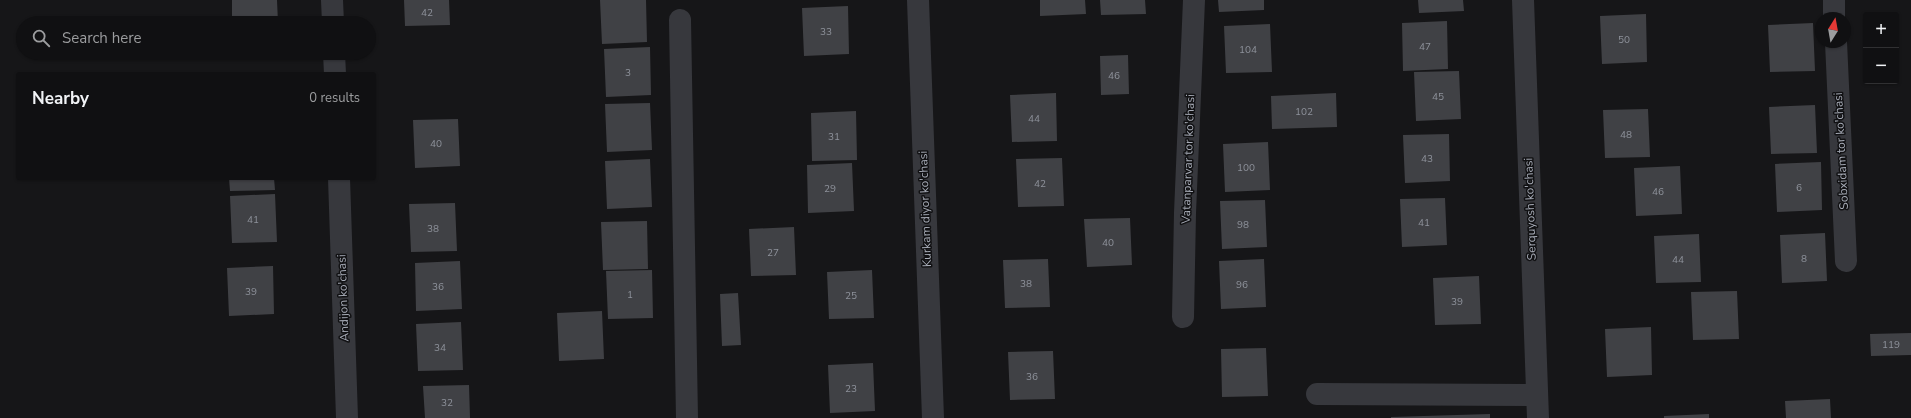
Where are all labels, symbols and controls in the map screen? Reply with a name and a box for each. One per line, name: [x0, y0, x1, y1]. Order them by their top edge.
house number: 42: [421, 6, 433, 20]
north arrow: [1815, 12, 1851, 48]
map controls: [1863, 12, 1899, 84]
button: +: [1863, 12, 1899, 48]
search box: [16, 16, 376, 60]
house number: 33: [820, 25, 832, 39]
icon: search: [30, 27, 52, 49]
text: Search here: [62, 28, 142, 48]
house number: 50: [1618, 33, 1630, 47]
house number: 47: [1419, 40, 1431, 54]
house number: 104: [1239, 43, 1257, 57]
button: −: [1863, 48, 1899, 84]
house number: 3: [625, 66, 631, 80]
house number: 46: [1108, 69, 1120, 83]
text: Nearby: [32, 87, 89, 110]
text: 0 results: [309, 89, 360, 107]
house number: 45: [1432, 90, 1444, 104]
street label: Sobxidam tor ko'chasi: [1830, 92, 1852, 210]
street label: Vatanparvar tor ko'chasi: [1178, 94, 1198, 225]
house number: 102: [1295, 105, 1313, 119]
house number: 44: [1028, 112, 1040, 126]
house number: 48: [1620, 128, 1632, 142]
house number: 31: [828, 130, 840, 144]
house number: 40: [430, 137, 442, 151]
street label: Kurkam diyor ko'chasi: [915, 151, 935, 267]
house number: 43: [1421, 152, 1433, 166]
street label: Serquyosh ko'chasi: [1520, 157, 1540, 261]
house number: 100: [1237, 161, 1255, 175]
house number: 42: [1034, 177, 1046, 191]
house number: 6: [1796, 181, 1802, 195]
house number: 29: [824, 182, 836, 196]
house number: 46: [1652, 185, 1664, 199]
house number: 41: [247, 213, 259, 227]
house number: 41: [1418, 216, 1430, 230]
house number: 98: [1237, 218, 1249, 232]
house number: 38: [427, 222, 439, 236]
house number: 40: [1102, 236, 1114, 250]
house number: 27: [767, 246, 779, 260]
house number: 8: [1801, 252, 1807, 266]
house number: 44: [1672, 253, 1684, 267]
street label: Andijon ko'chasi: [333, 254, 353, 342]
house number: 38: [1020, 277, 1032, 291]
house number: 96: [1236, 278, 1248, 292]
house number: 36: [432, 280, 444, 294]
house number: 39: [245, 285, 257, 299]
house number: 1: [627, 288, 633, 302]
house number: 25: [845, 289, 857, 303]
house number: 39: [1451, 295, 1463, 309]
house number: 119: [1882, 338, 1900, 352]
house number: 34: [434, 341, 446, 355]
house number: 36: [1026, 370, 1038, 384]
house number: 23: [845, 382, 857, 396]
house number: 32: [441, 396, 453, 410]

